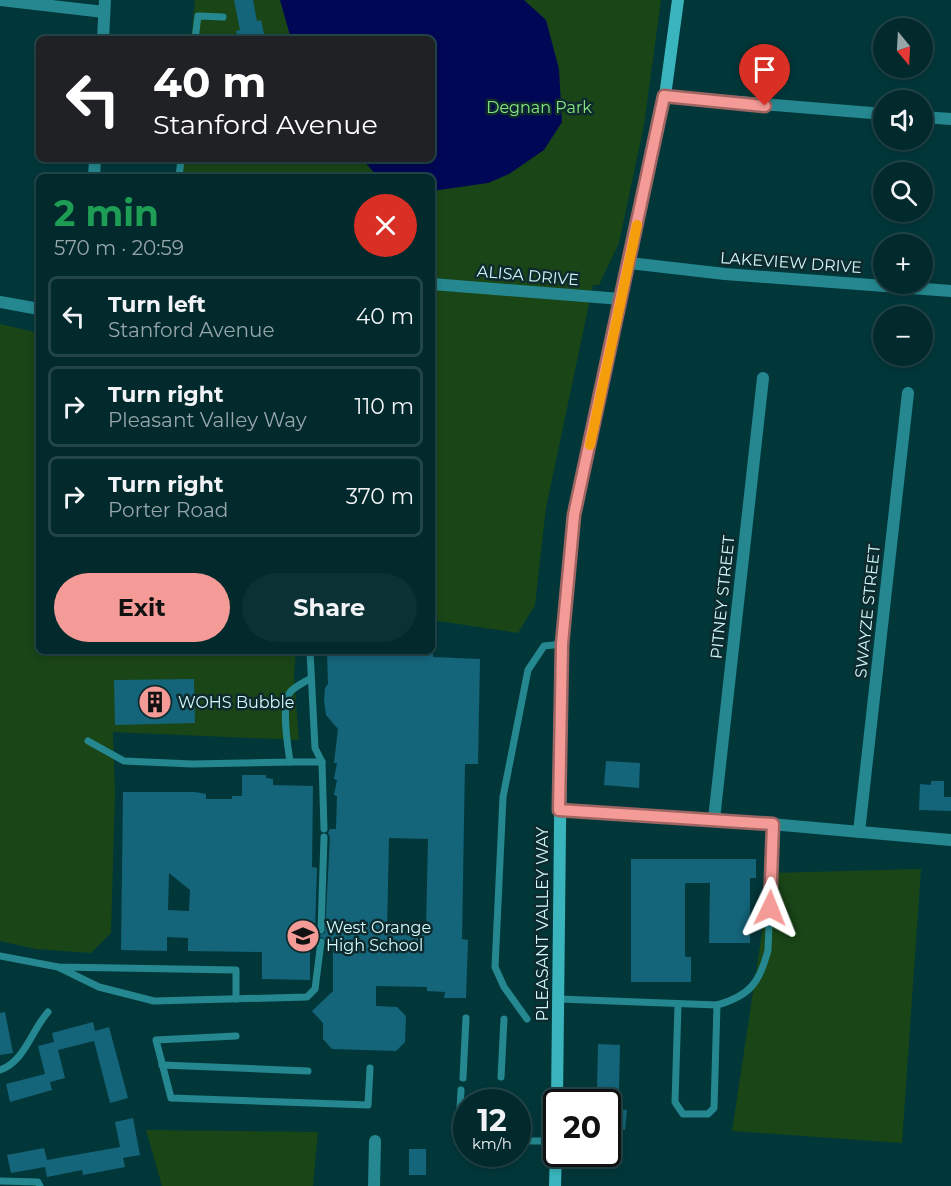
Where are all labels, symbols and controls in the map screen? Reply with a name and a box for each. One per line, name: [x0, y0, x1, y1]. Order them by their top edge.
north arrow: [873, 18, 933, 78]
map controls: [873, 18, 933, 366]
pin: [739, 44, 790, 106]
icon: arrive: [748, 53, 781, 86]
text: 40 m: [153, 56, 266, 108]
icon: left: [54, 60, 132, 138]
button: sound: [873, 90, 933, 150]
park label: Degnan Park: [486, 98, 592, 117]
text: Stanford Avenue: [153, 108, 378, 141]
button: search: [873, 162, 933, 222]
text: 2 min: [54, 191, 159, 235]
button: close: [354, 194, 417, 257]
button: +: [873, 234, 933, 294]
text: 570 m · 20:59: [54, 236, 184, 260]
street label: LAKEVIEW DRIVE: [719, 248, 863, 277]
street label: ALISA DRIVE: [476, 262, 580, 289]
text: Turn left: [108, 291, 206, 318]
icon: left: [57, 300, 90, 333]
text: 40 m: [356, 303, 414, 330]
button: −: [873, 306, 933, 366]
text: Stanford Avenue: [108, 318, 275, 342]
text: Turn right: [108, 381, 223, 408]
icon: right: [57, 390, 90, 423]
text: 110 m: [354, 393, 414, 420]
text: Pleasant Valley Way: [108, 408, 307, 432]
text: Turn right: [108, 471, 223, 498]
icon: right: [57, 480, 90, 513]
text: 370 m: [346, 483, 414, 510]
text: Porter Road: [108, 498, 228, 522]
street label: PITNEY STREET: [707, 533, 739, 660]
street label: SWAYZE STREET: [851, 542, 884, 679]
button: Exit: [54, 573, 230, 642]
button: Share: [242, 573, 417, 642]
building icon: WOHS Bubble: [137, 684, 173, 720]
place label: WOHS Bubble: [178, 693, 294, 712]
street label: PLEASANT VALLEY WAY: [533, 826, 552, 1021]
position arrow: [738, 876, 802, 940]
school or university icon: West Orange High School: [285, 918, 321, 954]
place label: West Orange High School: [326, 918, 431, 955]
speed limit sign: 20: [543, 1089, 621, 1167]
text: 12: [477, 1102, 507, 1139]
text: km/h: [472, 1134, 512, 1153]

